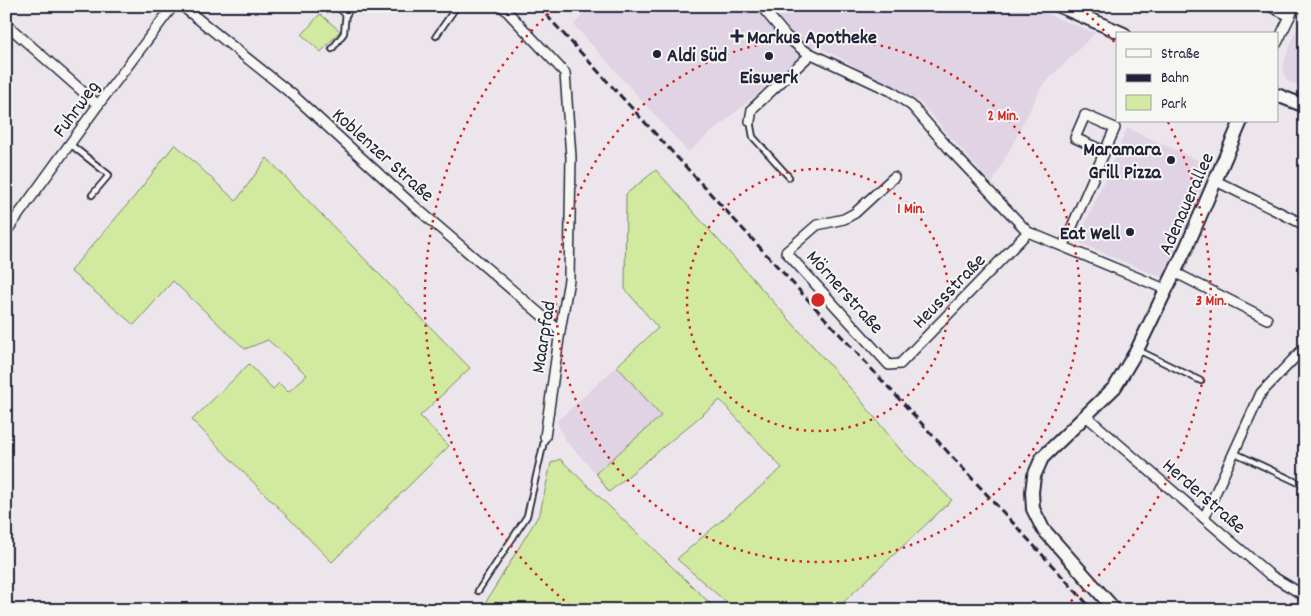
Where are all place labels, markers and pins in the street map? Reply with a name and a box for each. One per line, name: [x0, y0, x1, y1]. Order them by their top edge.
place label: Markus Apotheke: [747, 25, 877, 53]
marker: Markus Apotheke: [731, 30, 743, 42]
place label: Aldi Süd: [667, 43, 727, 71]
marker: Aldi Süd: [651, 48, 663, 60]
marker: Eiswerk: [763, 50, 775, 62]
place label: Eiswerk: [740, 65, 798, 93]
place label: Maramara Grill Pizza: [1083, 137, 1162, 188]
marker: Maramara Grill Pizza: [1165, 154, 1177, 166]
place label: Eat Well: [1060, 221, 1120, 249]
marker: Eat Well: [1124, 226, 1136, 238]
centre of rings: [809, 291, 827, 309]

